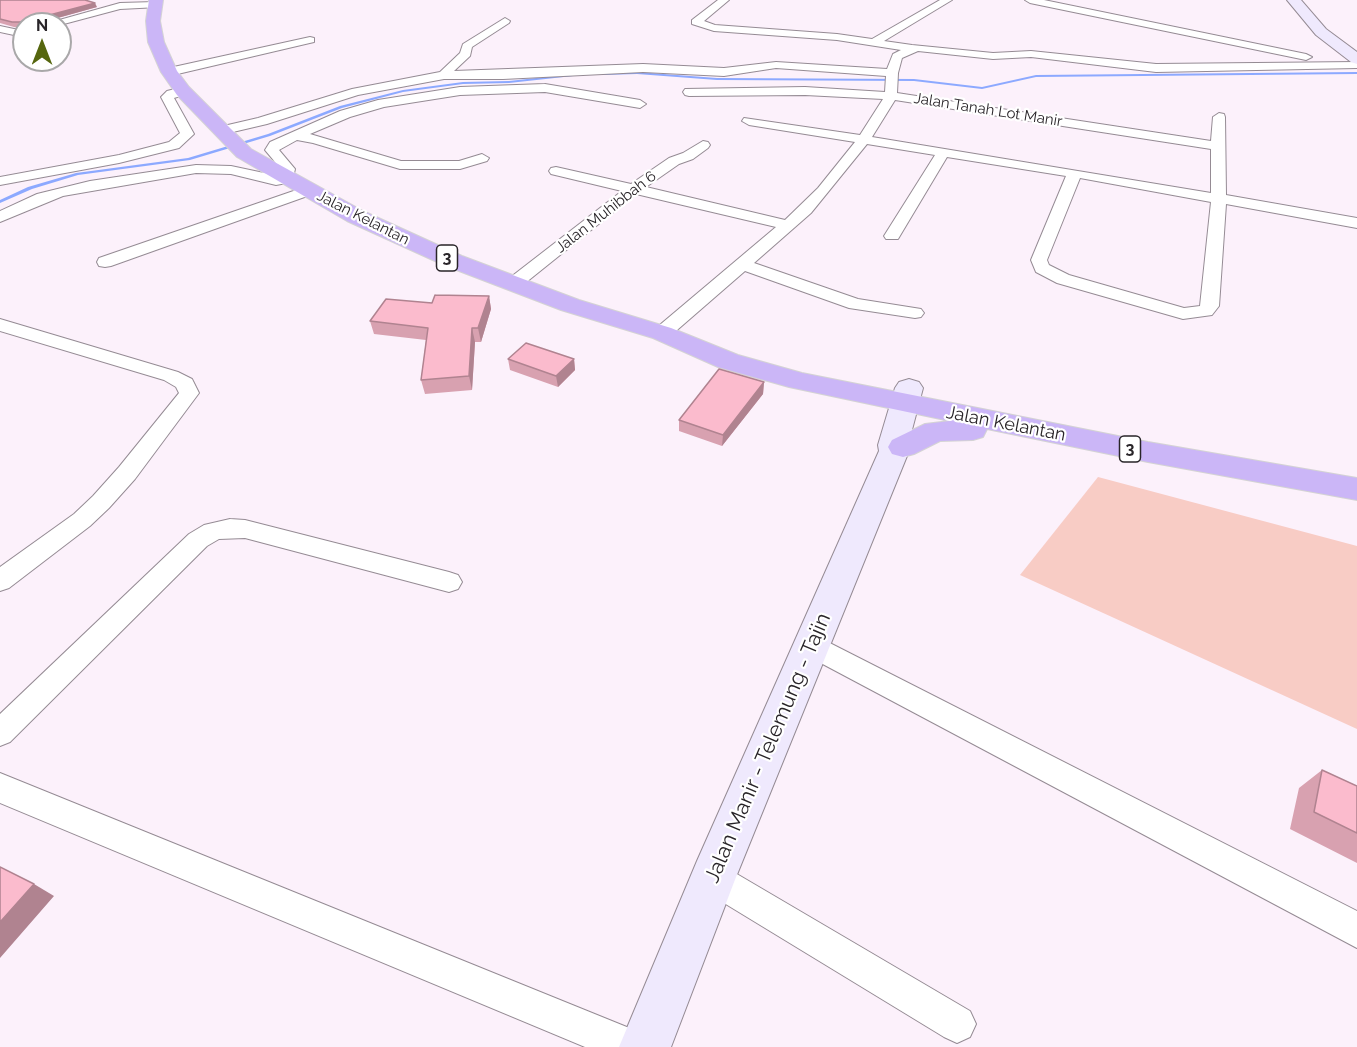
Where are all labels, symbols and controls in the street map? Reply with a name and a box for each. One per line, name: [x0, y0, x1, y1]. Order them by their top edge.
north arrow: [12, 12, 72, 72]
text: N: [36, 16, 48, 35]
street label: Jalan Tanah Lot Manir: [912, 89, 1064, 131]
street label: Jalan Muhibbah 6: [552, 167, 660, 257]
street label: Jalan Kelantan: [314, 187, 412, 249]
road number: 3: [436, 245, 458, 271]
street label: Jalan Kelantan: [944, 402, 1068, 446]
road number: 3: [1120, 436, 1140, 462]
street label: Jalan Manir - Telemung - Tajin: [700, 609, 836, 887]

